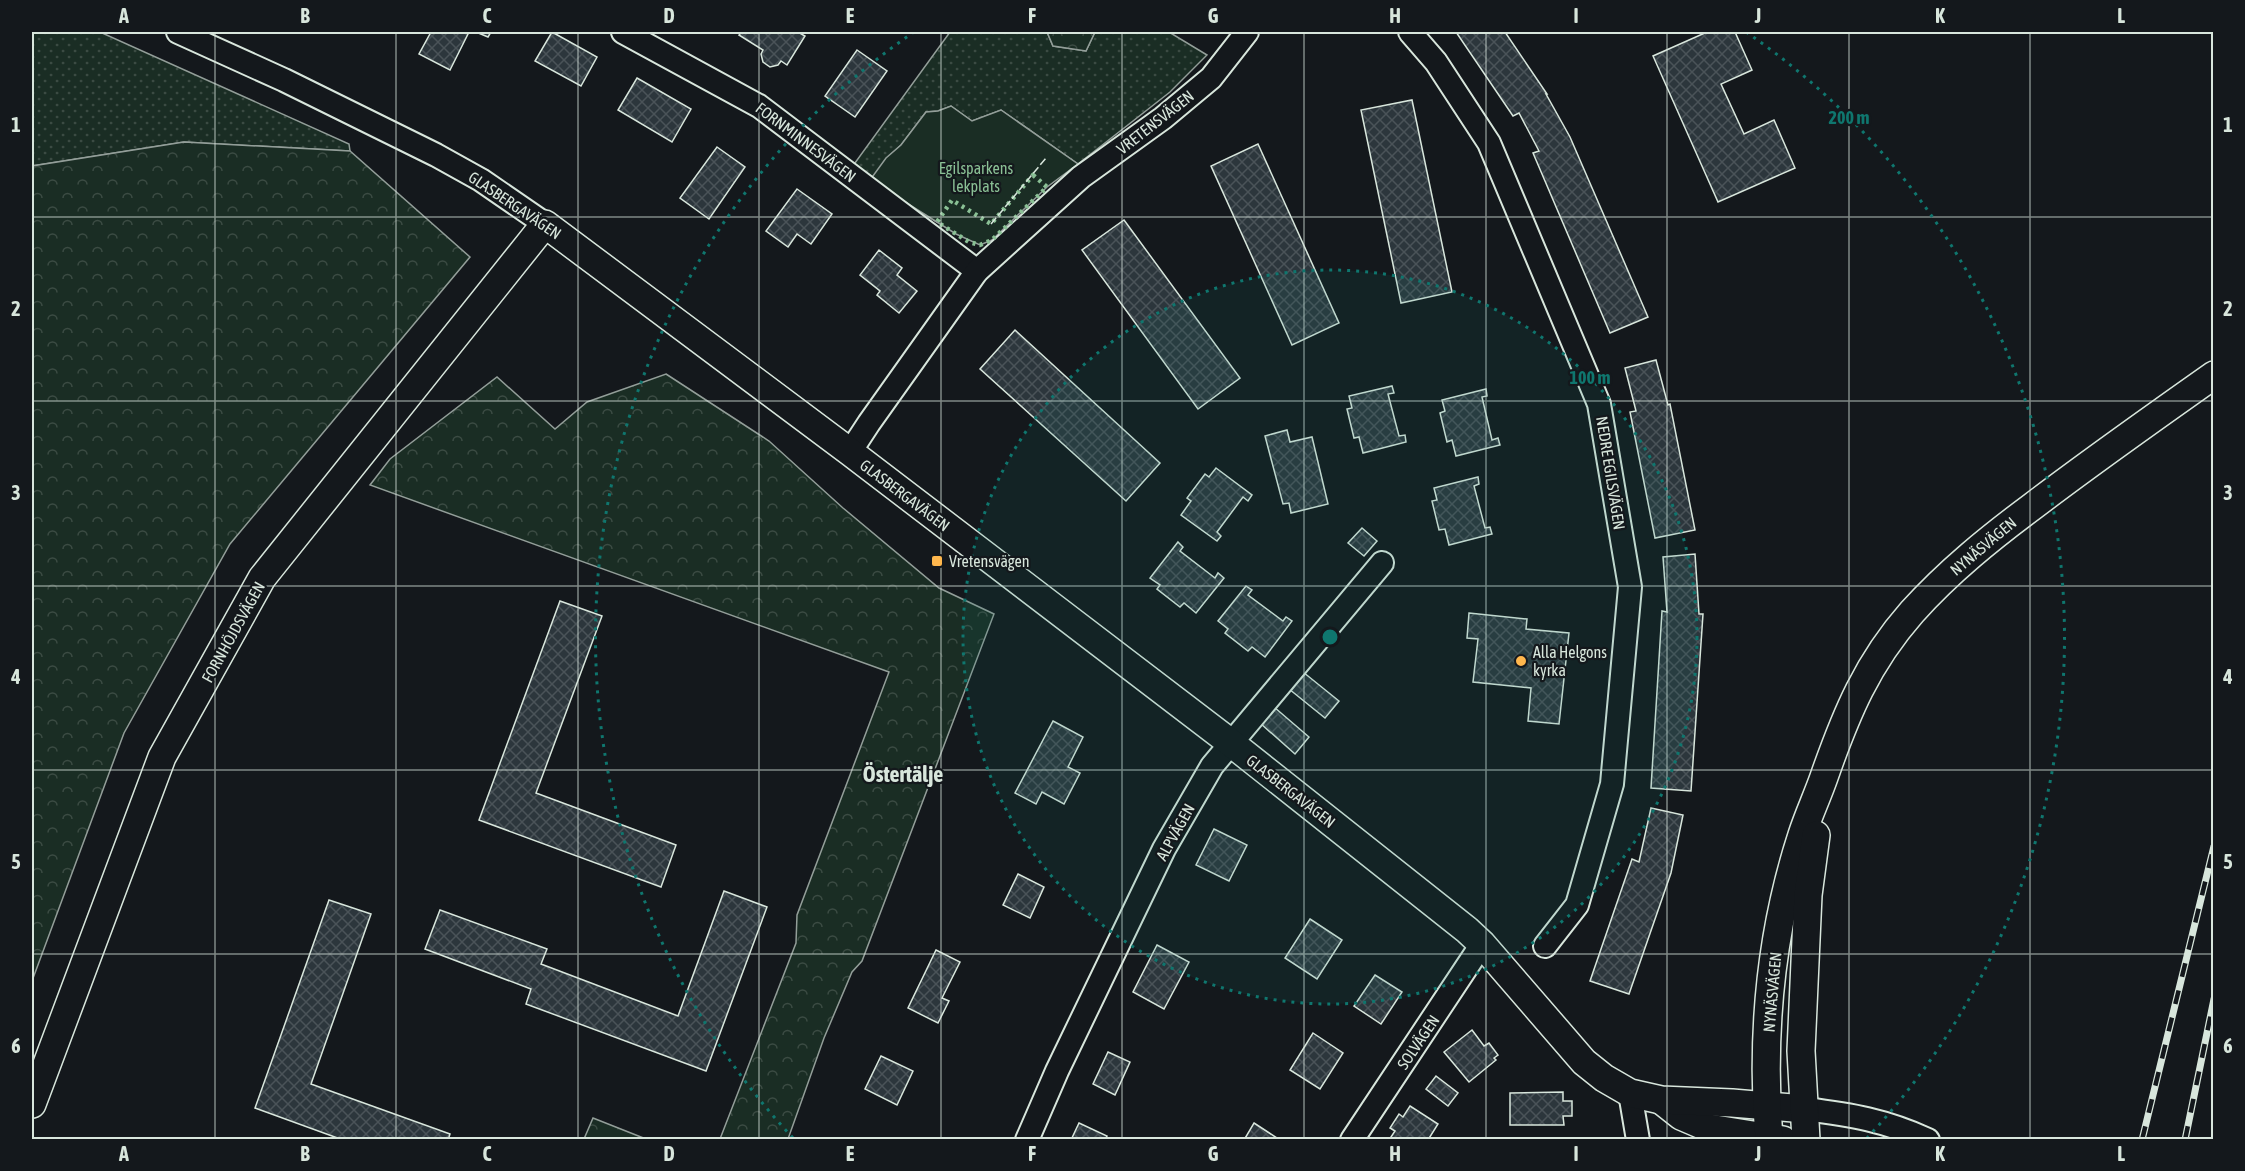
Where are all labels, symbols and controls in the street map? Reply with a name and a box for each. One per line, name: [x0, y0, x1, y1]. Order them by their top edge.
text: A: [118, 4, 129, 27]
text: B: [300, 4, 310, 27]
text: C: [483, 4, 492, 27]
text: D: [663, 4, 675, 27]
text: E: [846, 4, 855, 27]
text: F: [1028, 4, 1036, 27]
text: G: [1208, 4, 1219, 27]
text: H: [1389, 4, 1401, 27]
text: I: [1573, 4, 1579, 27]
text: J: [1754, 4, 1761, 27]
text: K: [1935, 4, 1945, 27]
text: L: [2117, 4, 2125, 27]
street label: VRETENSVÄGEN: [1113, 86, 1197, 158]
street label: FORNMINNESVÄGEN: [752, 99, 860, 185]
text: 200 m: [1829, 107, 1869, 128]
text: 1: [11, 113, 21, 136]
text: 1: [2223, 113, 2233, 136]
park label: Egilsparkens lekplats: [939, 159, 1014, 196]
street label: GLASBERGAVÄGEN: [465, 167, 565, 243]
text: 2: [11, 297, 21, 320]
text: 2: [2223, 297, 2233, 320]
text: 100 m: [1570, 367, 1610, 388]
street label: NEDRE EGILSVÄGEN: [1593, 415, 1629, 531]
street label: GLASBERGAVÄGEN: [857, 455, 953, 535]
text: 3: [11, 481, 21, 504]
text: 3: [2223, 481, 2233, 504]
street label: NYNÄSVÄGEN: [1946, 513, 2020, 579]
place label: Vretensvägen: [949, 552, 1029, 571]
marker: Vretensvägen: [930, 554, 944, 568]
street label: FORNHÖJDSVÄGEN: [198, 579, 268, 685]
centre of rings: [1320, 627, 1340, 647]
place label: Alla Helgons kyrka: [1533, 643, 1607, 680]
marker: Alla Helgons kyrka: [1514, 654, 1528, 668]
text: 4: [10, 665, 21, 688]
text: 4: [2222, 665, 2233, 688]
street label: GLASBERGAVÄGEN: [1243, 751, 1339, 831]
district label: Östertälje: [863, 761, 943, 787]
street label: ALPVÄGEN: [1152, 801, 1198, 863]
text: 5: [11, 850, 21, 873]
text: 5: [2223, 850, 2233, 873]
street label: NYNÄSVÄGEN: [1760, 951, 1784, 1033]
street label: SOLVÄGEN: [1393, 1011, 1443, 1073]
text: 6: [11, 1034, 21, 1057]
text: 6: [2223, 1034, 2233, 1057]
text: A: [118, 1142, 129, 1165]
text: B: [300, 1142, 310, 1165]
text: C: [483, 1142, 492, 1165]
text: D: [663, 1142, 675, 1165]
text: E: [846, 1142, 855, 1165]
text: F: [1028, 1142, 1036, 1165]
text: G: [1208, 1142, 1219, 1165]
text: H: [1389, 1142, 1401, 1165]
text: I: [1573, 1142, 1579, 1165]
text: J: [1754, 1142, 1761, 1165]
text: K: [1935, 1142, 1945, 1165]
text: L: [2117, 1142, 2125, 1165]

